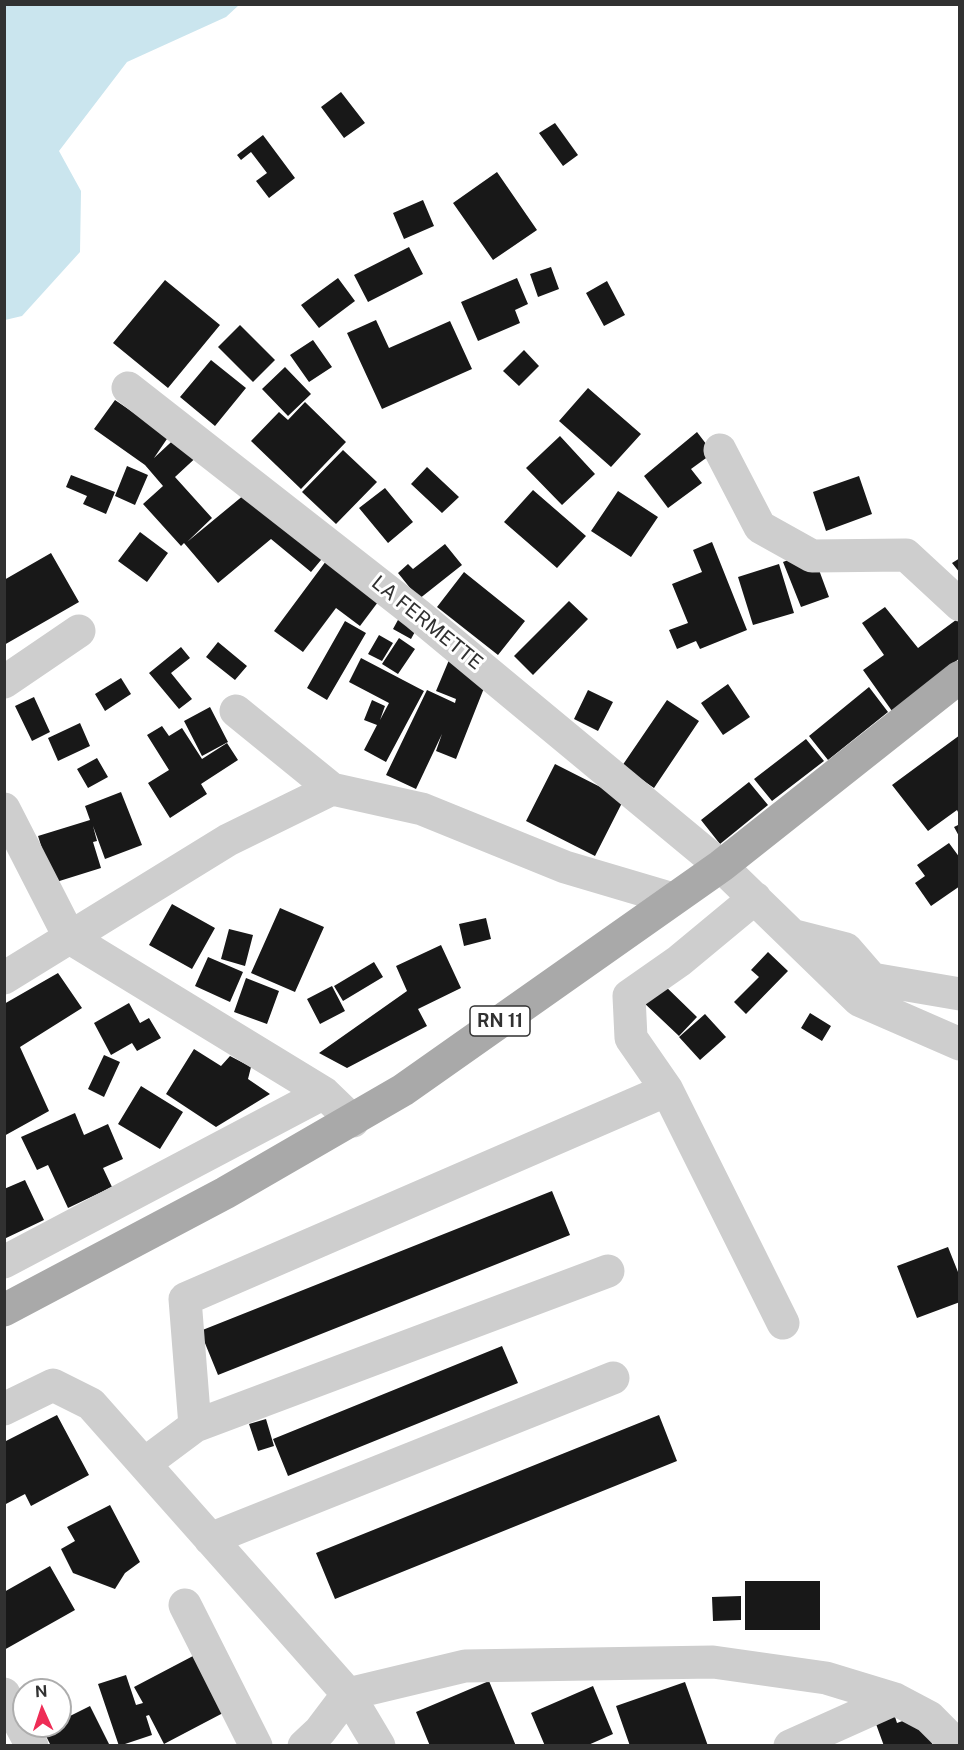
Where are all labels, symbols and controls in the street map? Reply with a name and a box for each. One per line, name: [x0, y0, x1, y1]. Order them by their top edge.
street label: LA FERMETTE: [367, 571, 487, 675]
road number: RN 11: [470, 1006, 530, 1036]
north arrow: [12, 1678, 72, 1738]
text: N: [34, 1682, 48, 1701]

